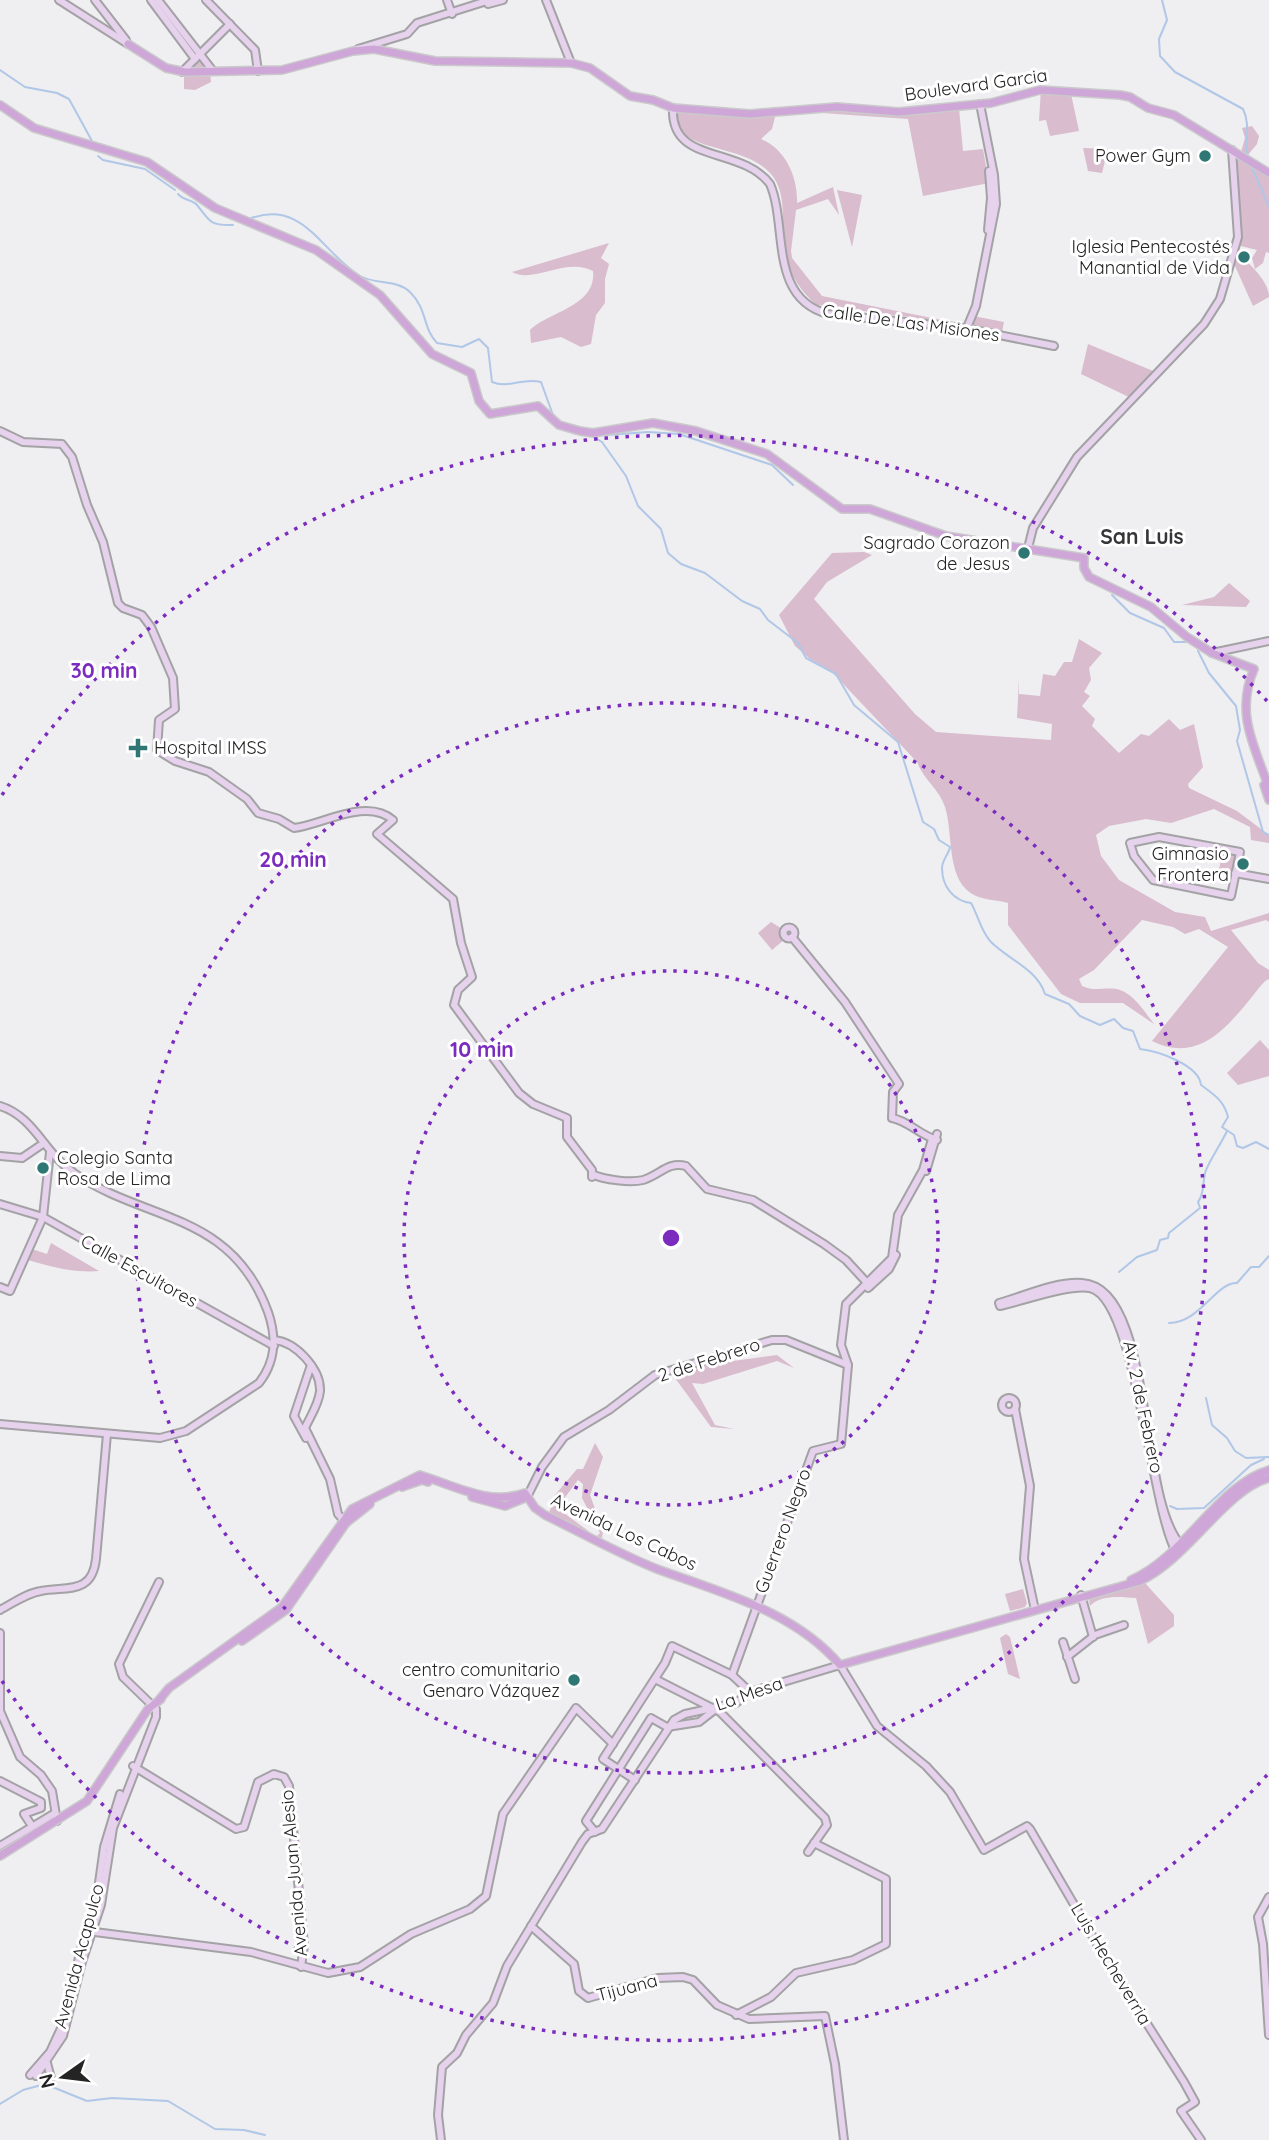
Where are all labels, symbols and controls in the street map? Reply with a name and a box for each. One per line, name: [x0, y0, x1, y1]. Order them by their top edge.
street label: Boulevard Garcia: [903, 63, 1049, 106]
place label: Power Gym: [1095, 144, 1191, 167]
marker: Power Gym: [1197, 148, 1213, 164]
place label: Iglesia Pentecostés Manantial de Vida: [1071, 235, 1230, 279]
marker: Iglesia Pentecostés Manantial de Vida: [1236, 249, 1252, 265]
street label: Calle De Las Misiones: [821, 299, 1001, 346]
district label: San Luis: [1100, 523, 1184, 549]
place label: Sagrado Corazon de Jesus: [863, 531, 1010, 575]
marker: Sagrado Corazon de Jesus: [1016, 545, 1032, 561]
text: 30 min: [71, 657, 137, 683]
place label: Hospital IMSS: [154, 736, 267, 759]
marker: Hospital IMSS: [128, 738, 148, 758]
place label: Gimnasio Frontera: [1152, 842, 1229, 886]
text: 20 min: [259, 846, 327, 872]
marker: Gimnasio Frontera: [1235, 856, 1251, 872]
text: 10 min: [450, 1036, 514, 1062]
place label: Colegio Santa Rosa de Lima: [57, 1146, 173, 1190]
marker: Colegio Santa Rosa de Lima: [35, 1160, 51, 1176]
centre of rings: [659, 1226, 683, 1250]
street label: Calle Escultores: [77, 1229, 202, 1312]
street label: 2 de Febrero: [655, 1332, 763, 1387]
street label: Av. 2 de Febrero: [1118, 1339, 1169, 1475]
street label: Guerrero Negro: [749, 1465, 816, 1596]
street label: Avenida Los Cabos: [548, 1488, 701, 1575]
place label: centro comunitario Genaro Vázquez: [402, 1658, 560, 1702]
street label: La Mesa: [712, 1671, 786, 1716]
marker: centro comunitario Genaro Vázquez: [566, 1672, 582, 1688]
street label: Avenida Juan Alesio: [275, 1789, 312, 1957]
street label: Avenida Acapulco: [48, 1881, 109, 2031]
street label: Luis Hecheverria: [1066, 1899, 1157, 2029]
street label: Tijuana: [594, 1968, 660, 2007]
north arrow: [28, 2042, 98, 2112]
text: N: [33, 2071, 60, 2091]

